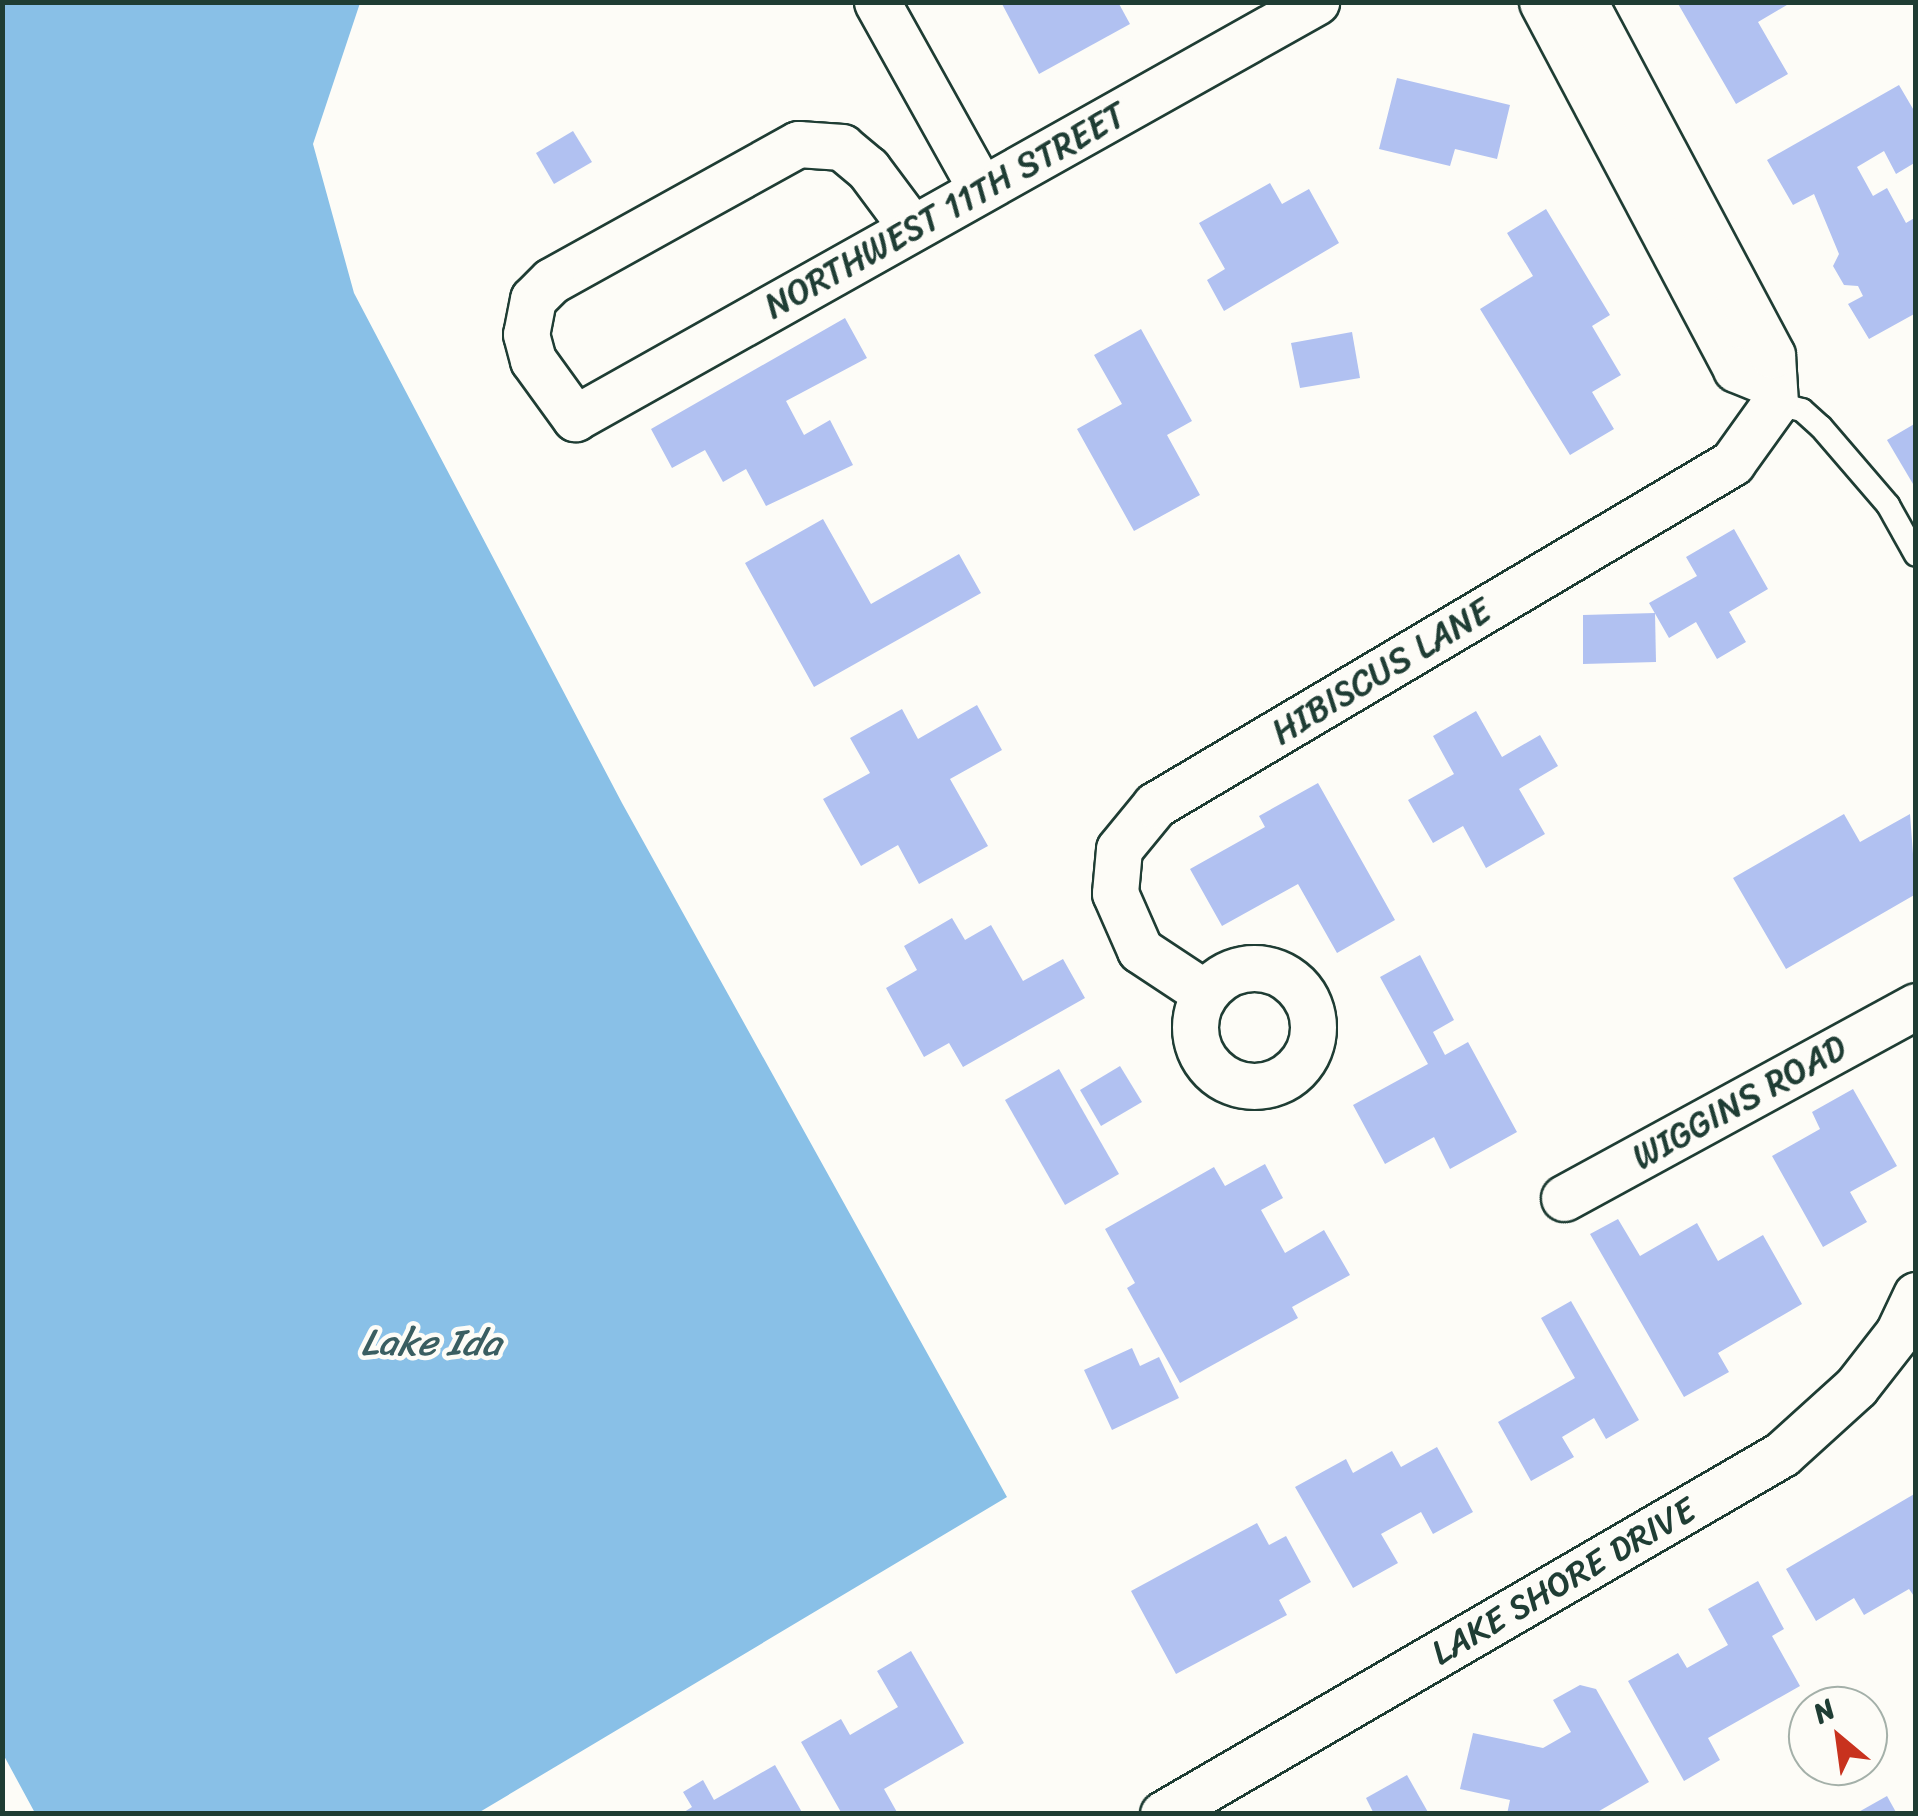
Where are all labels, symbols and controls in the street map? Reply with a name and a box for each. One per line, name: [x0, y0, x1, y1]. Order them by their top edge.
street label: NORTHWEST 11TH STREET: [757, 93, 1133, 327]
street label: HIBISCUS LANE: [1264, 589, 1498, 753]
street label: WIGGINS ROAD: [1625, 1026, 1853, 1178]
water label: Lake Ida: [361, 1320, 501, 1366]
street label: LAKE SHORE DRIVE: [1421, 1487, 1705, 1675]
text: N: [1804, 1685, 1845, 1737]
north arrow: [1788, 1686, 1888, 1786]

